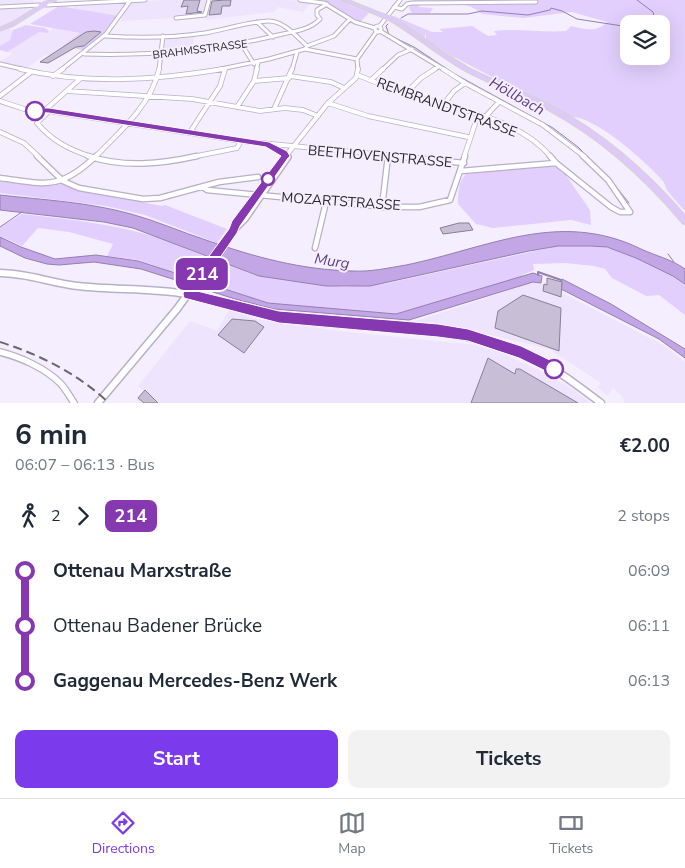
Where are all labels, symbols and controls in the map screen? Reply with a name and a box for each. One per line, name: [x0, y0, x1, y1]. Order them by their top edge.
map controls: [620, 15, 670, 65]
button: layers: [620, 15, 670, 65]
street label: BRAHMSSTRASSE: [152, 36, 248, 63]
water label: Höllbach: [486, 72, 548, 120]
street label: REMBRANDTSTRASSE: [374, 73, 520, 142]
unlabelled marker: [25, 101, 45, 121]
street label: BEETHOVENSTRASSE: [307, 141, 453, 172]
unlabelled marker: [261, 172, 275, 186]
street label: MOZARTSTRASSE: [281, 188, 401, 215]
water label: Murg: [313, 248, 351, 274]
line badge: 214: [173, 258, 231, 290]
text: 214: [186, 262, 218, 286]
unlabelled marker: [544, 359, 564, 379]
text: 6 min: [15, 416, 87, 454]
text: €2.00: [620, 433, 670, 459]
text: 06:07 – 06:13 · Bus: [15, 454, 155, 476]
icon: walk: [15, 502, 43, 530]
icon: forward: [69, 502, 97, 530]
text: 214: [115, 504, 147, 528]
text: 2: [51, 505, 61, 527]
text: 2 stops: [617, 505, 670, 527]
text: Ottenau Marxstraße: [53, 558, 231, 584]
text: 06:09: [628, 560, 670, 582]
text: Ottenau Badener Brücke: [53, 613, 262, 639]
text: 06:11: [628, 615, 670, 637]
text: Gaggenau Mercedes-Benz Werk: [53, 668, 337, 694]
text: 06:13: [628, 670, 670, 692]
button: Start: [15, 730, 338, 788]
button: Tickets: [348, 730, 670, 788]
tab: Directions: [92, 809, 155, 858]
tab: Map: [338, 809, 366, 858]
tab: Tickets: [549, 809, 593, 858]

